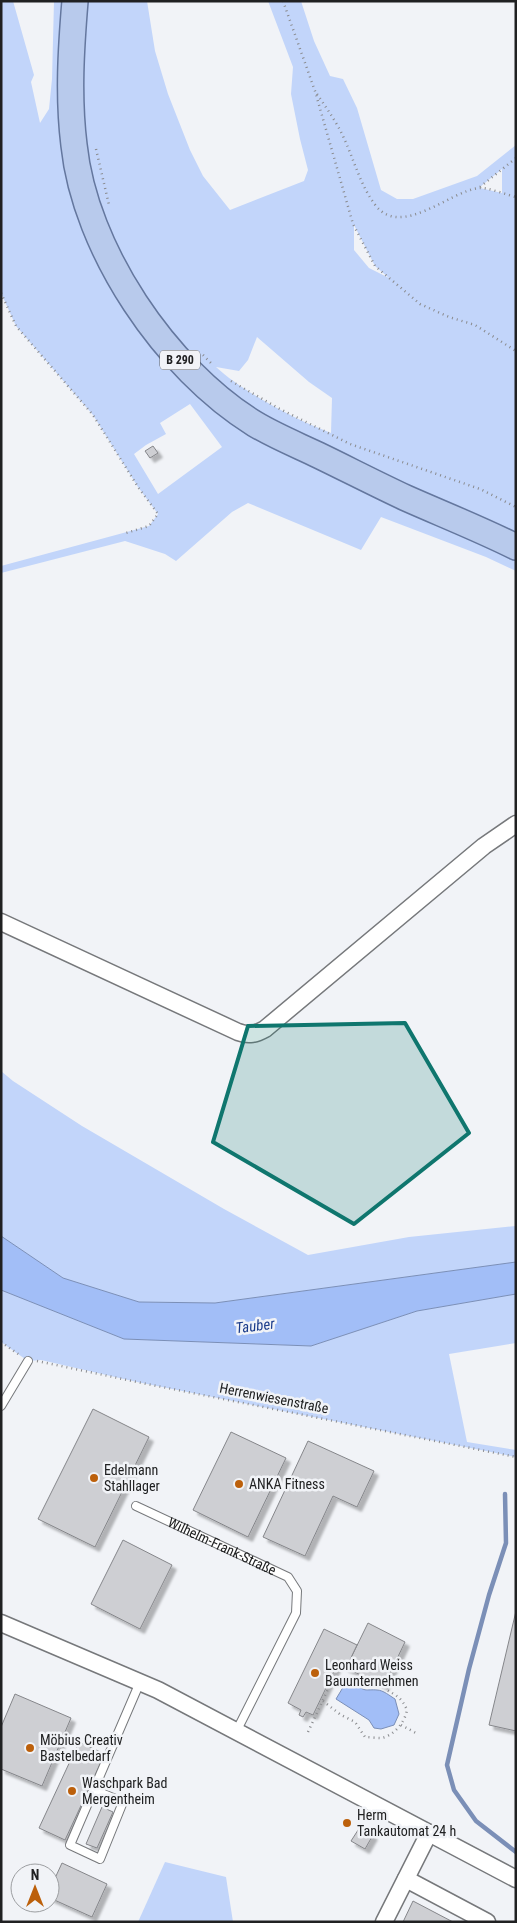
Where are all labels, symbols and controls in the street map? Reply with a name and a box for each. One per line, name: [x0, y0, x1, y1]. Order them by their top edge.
road number: B 290: [160, 350, 200, 370]
water label: Tauber: [234, 1315, 276, 1337]
street label: Herrenwiesenstraße: [218, 1380, 330, 1416]
place label: Edelmann Stahllager: [104, 1462, 160, 1494]
marker: Edelmann Stahllager: [88, 1472, 100, 1484]
place label: ANKA Fitness: [249, 1476, 325, 1492]
marker: ANKA Fitness: [233, 1478, 245, 1490]
street label: Wilhelm-Frank-Straße: [165, 1514, 279, 1579]
place label: Leonhard Weiss Bauunternehmen: [325, 1657, 419, 1689]
marker: Leonhard Weiss Bauunternehmen: [309, 1667, 321, 1679]
place label: Möbius Creativ Bastelbedarf: [40, 1732, 123, 1764]
marker: Möbius Creativ Bastelbedarf: [24, 1742, 36, 1754]
place label: Waschpark Bad Mergentheim: [82, 1775, 167, 1807]
marker: Waschpark Bad Mergentheim: [66, 1785, 78, 1797]
place label: Herm Tankautomat 24 h: [357, 1807, 456, 1839]
marker: Herm Tankautomat 24 h: [341, 1817, 353, 1829]
north arrow: [10, 1863, 60, 1913]
text: N: [31, 1867, 39, 1883]

